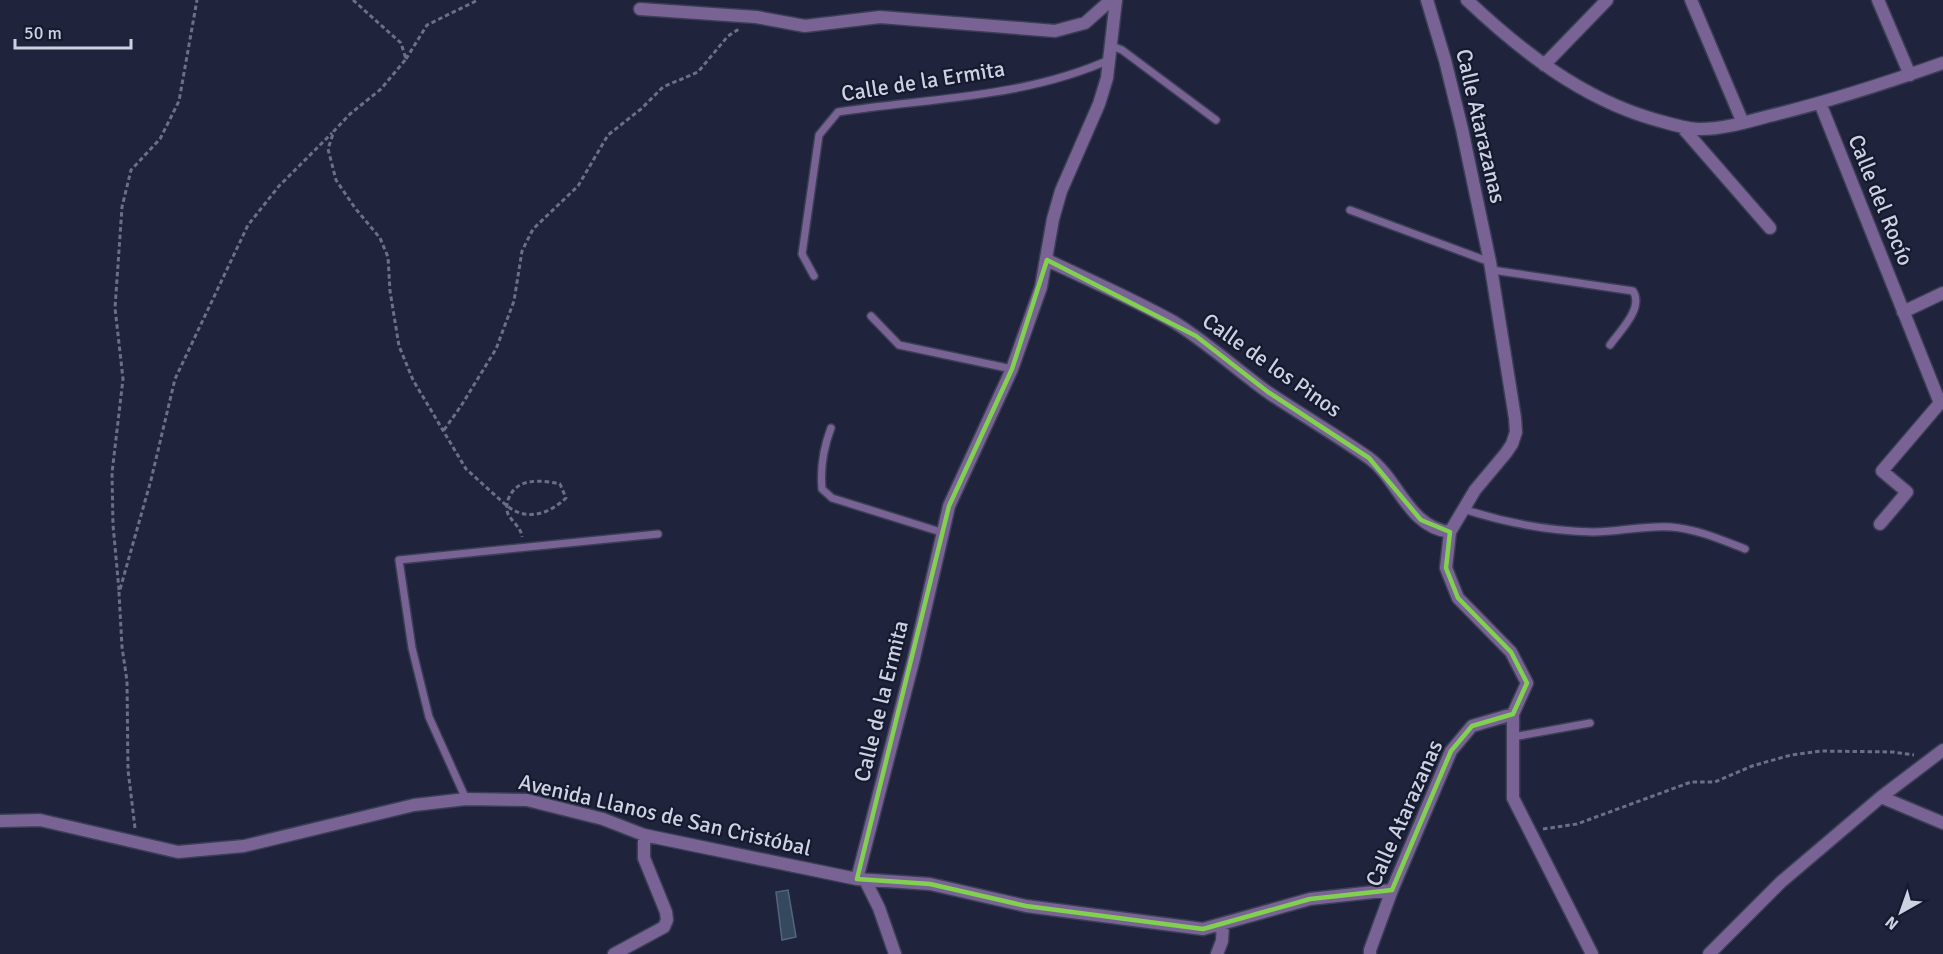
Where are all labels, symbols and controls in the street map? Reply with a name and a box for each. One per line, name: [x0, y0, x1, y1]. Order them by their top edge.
scale bar: [15, 12, 130, 50]
text: 50 m: [24, 22, 62, 44]
street label: Calle Atarazanas: [1450, 46, 1512, 206]
street label: Calle de la Ermita: [839, 55, 1007, 107]
street label: Calle del Rocío: [1842, 131, 1920, 269]
street label: Calle de los Pinos: [1197, 307, 1347, 423]
street label: Calle de la Ermita: [848, 617, 914, 785]
street label: Calle Atarazanas: [1360, 736, 1448, 890]
street label: Avenida Llanos de San Cristóbal: [516, 768, 814, 862]
north arrow: [1871, 882, 1931, 942]
text: N: [1881, 911, 1903, 934]

